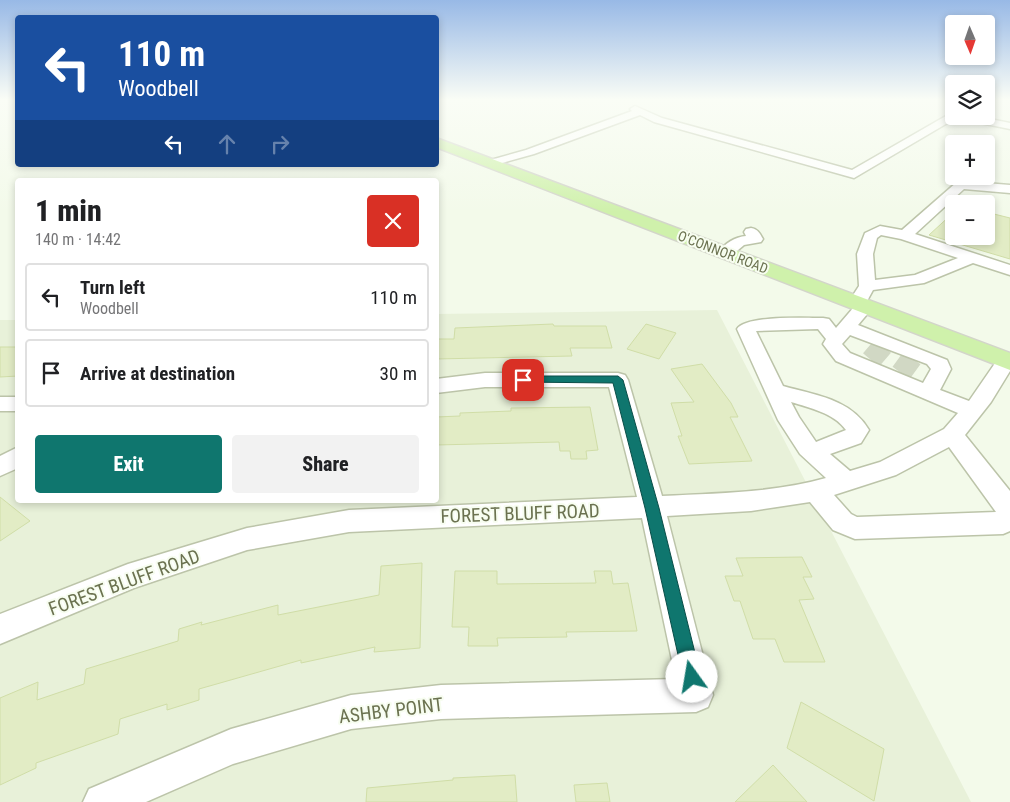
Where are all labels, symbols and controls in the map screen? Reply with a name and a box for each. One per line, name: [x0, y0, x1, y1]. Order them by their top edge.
north arrow: [945, 15, 995, 65]
map controls: [945, 15, 995, 245]
text: 110 m: [118, 34, 205, 75]
icon: left: [35, 35, 100, 100]
button: layers: [945, 75, 995, 125]
text: Woodbell: [118, 76, 199, 101]
icon: left: [160, 130, 188, 158]
icon: ahead: [213, 130, 241, 158]
icon: right: [266, 130, 294, 158]
button: +: [945, 135, 995, 185]
text: 1 min: [35, 193, 102, 228]
button: close: [367, 195, 419, 247]
button: −: [945, 195, 995, 245]
street label: O'CONNOR ROAD: [676, 227, 770, 277]
text: 140 m · 14:42: [35, 230, 121, 249]
text: Turn left: [80, 276, 145, 299]
icon: left: [37, 283, 65, 311]
text: 110 m: [370, 286, 417, 309]
text: Woodbell: [80, 299, 139, 318]
icon: arrive: [37, 359, 65, 387]
pin: [502, 359, 544, 401]
text: Arrive at destination: [80, 362, 235, 385]
text: 30 m: [380, 362, 417, 385]
icon: arrive: [509, 366, 537, 394]
button: Exit: [35, 435, 222, 493]
button: Share: [232, 435, 419, 493]
street label: FOREST BLUFF ROAD: [440, 499, 600, 528]
street label: FOREST BLUFF ROAD: [45, 544, 203, 620]
position arrow: [665, 650, 717, 702]
street label: ASHBY POINT: [338, 693, 445, 728]

